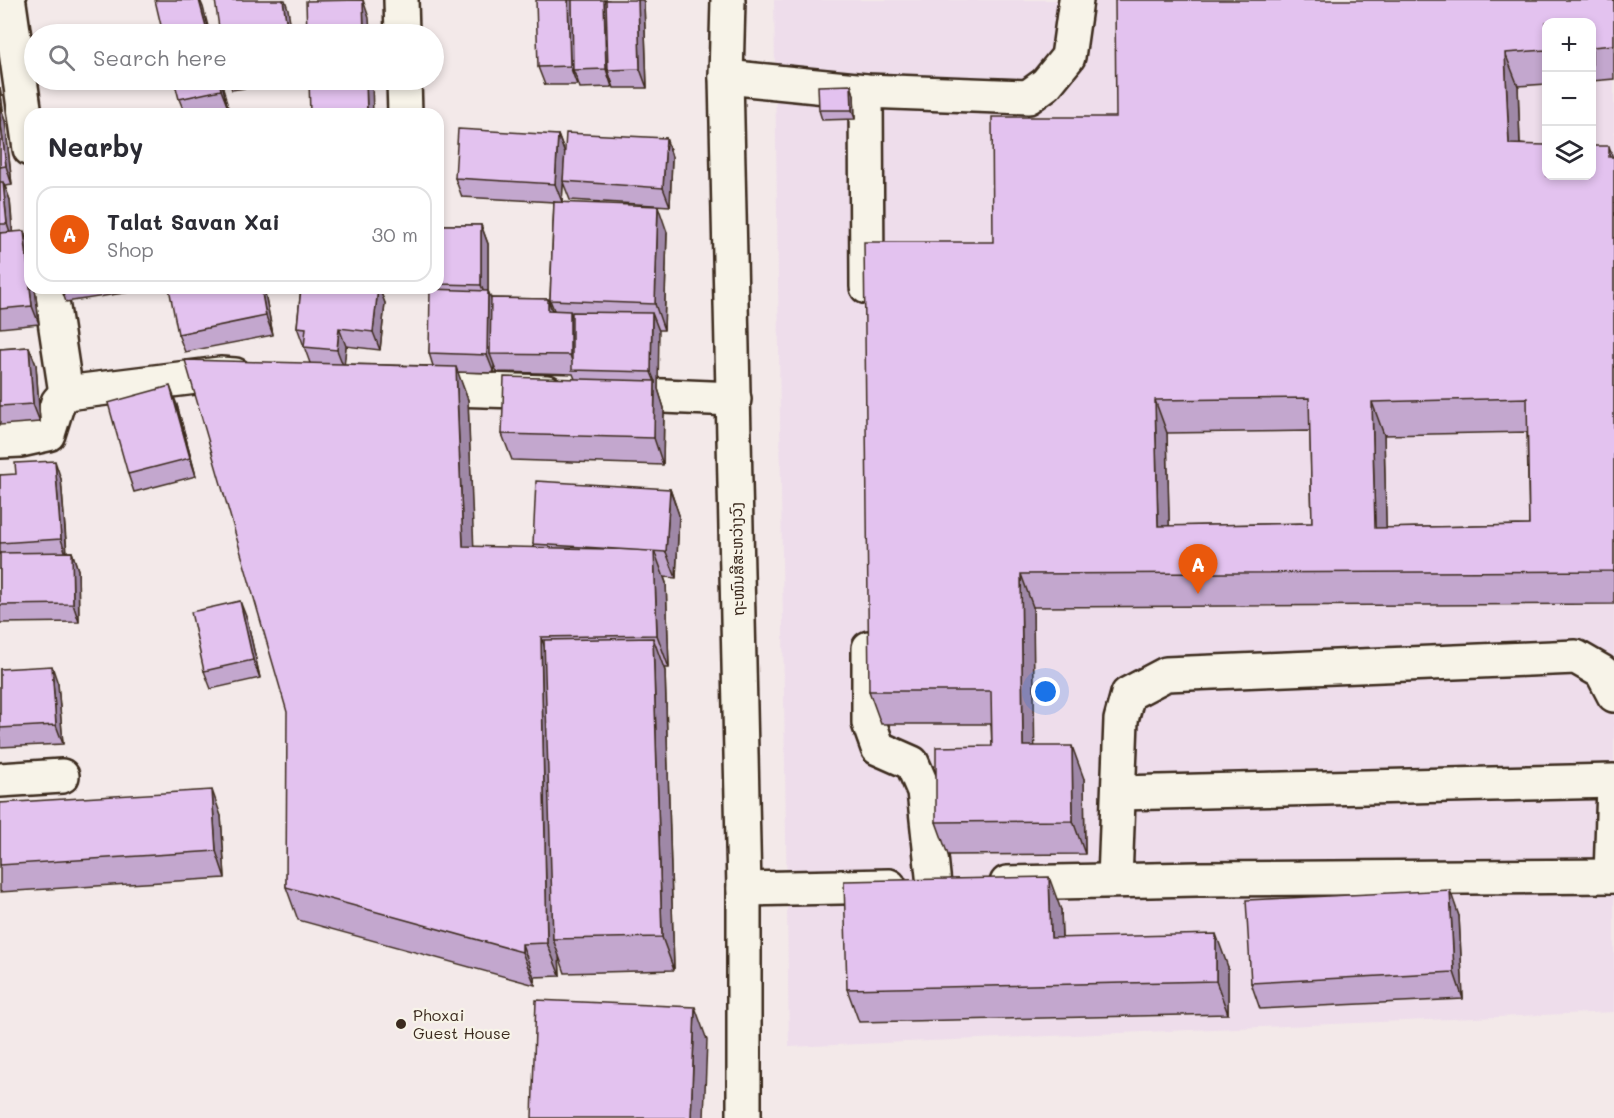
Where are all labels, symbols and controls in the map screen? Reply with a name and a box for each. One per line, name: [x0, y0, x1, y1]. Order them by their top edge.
map controls: [1542, 18, 1596, 180]
button: +: [1542, 18, 1596, 72]
search box: [24, 24, 444, 90]
icon: search: [45, 41, 78, 74]
text: Search here: [93, 43, 227, 72]
button: −: [1542, 72, 1596, 126]
button: layers: [1542, 126, 1596, 180]
text: Nearby: [48, 130, 143, 164]
text: Talat Savan Xai: [107, 207, 280, 236]
text: A: [63, 221, 76, 247]
text: 30 m: [372, 221, 418, 247]
text: Shop: [107, 236, 154, 262]
street label: ຖະໜົນສີສະຫວ່າງວົງ: [725, 502, 748, 616]
pin: A: [1178, 544, 1218, 594]
your location: [1031, 677, 1060, 706]
place label: Phoxai Guest House: [413, 1004, 511, 1043]
marker: Phoxai Guest House: [394, 1017, 408, 1031]

